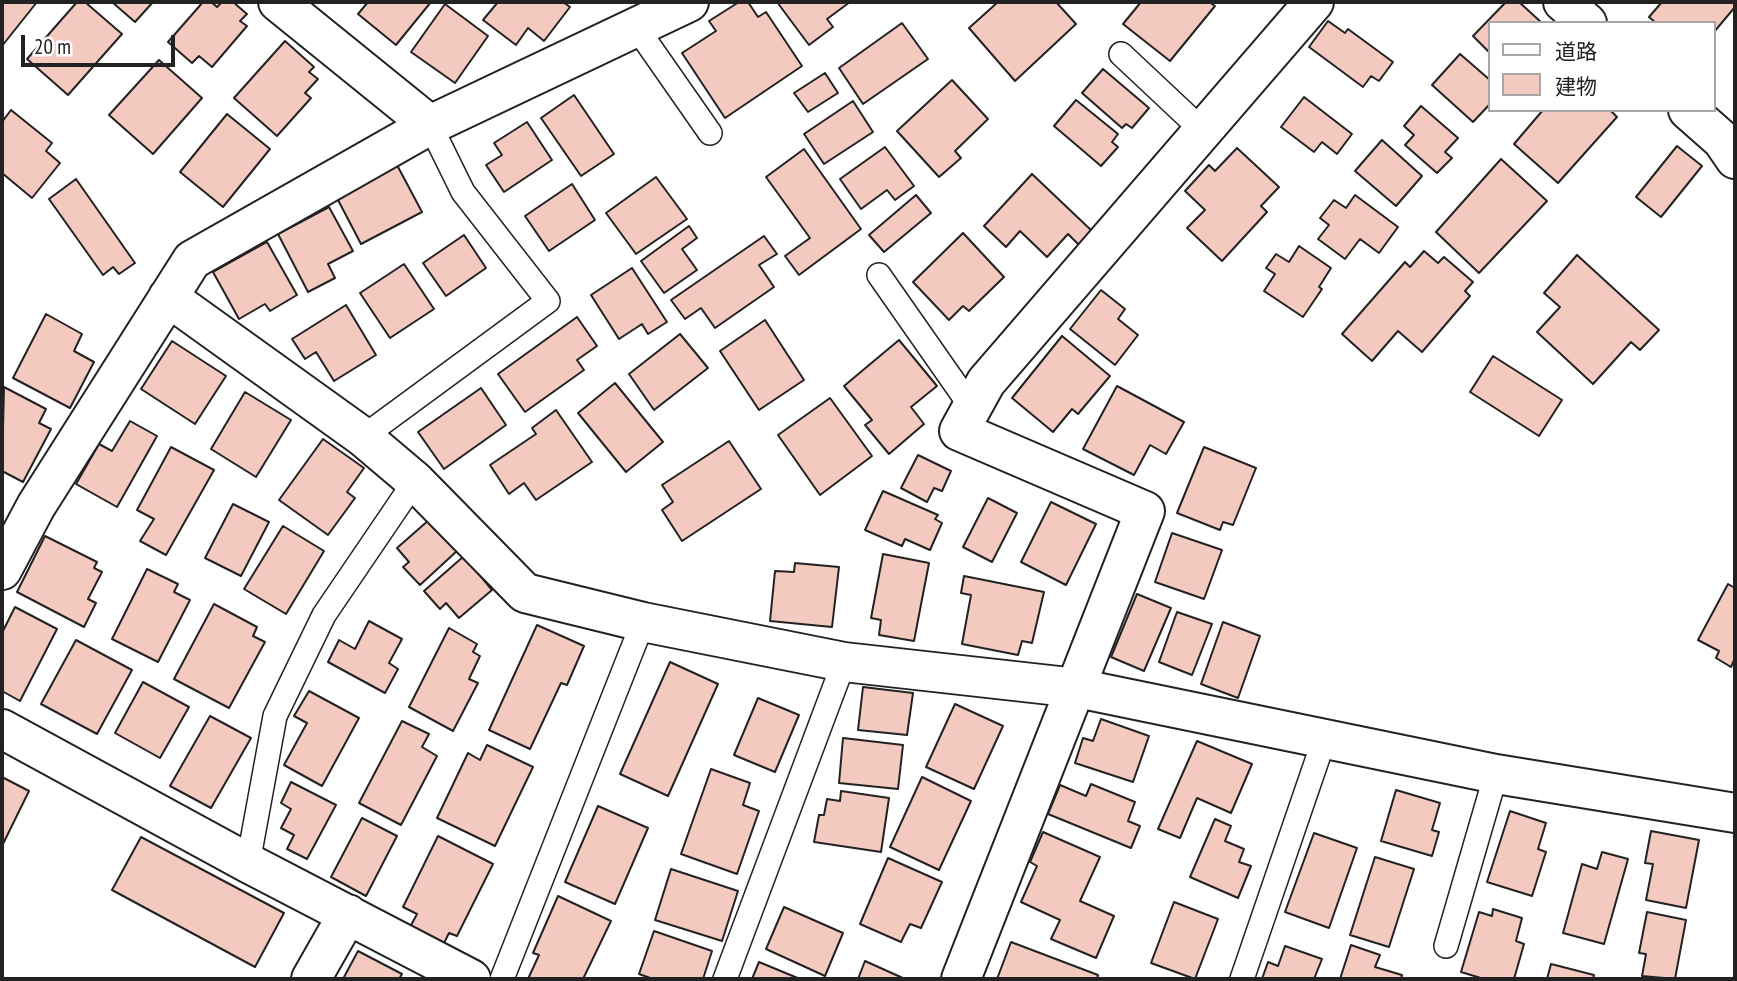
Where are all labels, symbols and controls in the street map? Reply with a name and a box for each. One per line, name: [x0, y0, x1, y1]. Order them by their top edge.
scale bar: [24, 21, 178, 65]
legend: [1488, 21, 1716, 112]
text: 20 m: [34, 33, 71, 60]
text: 道路: [1555, 38, 1597, 65]
text: 建物: [1555, 73, 1597, 100]

